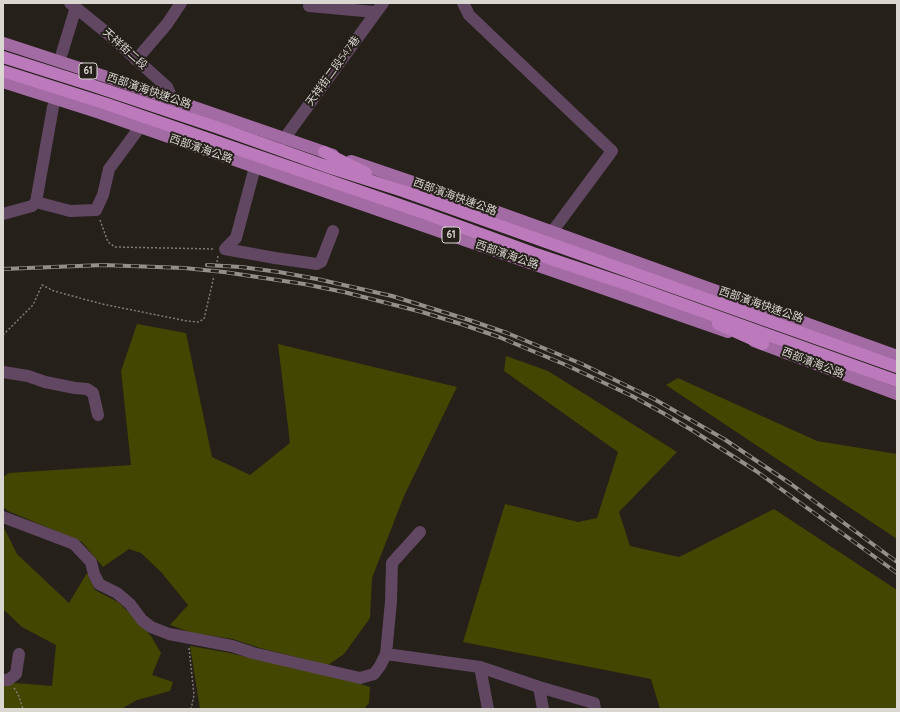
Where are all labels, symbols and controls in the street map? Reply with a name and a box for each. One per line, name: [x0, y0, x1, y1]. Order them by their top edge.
street label: 天祥街二段: [100, 26, 150, 72]
street label: 天祥街二段547巷: [303, 34, 363, 108]
road number: 61: [79, 63, 97, 79]
street label: 西部濱海快速公路: [105, 70, 193, 112]
street label: 西部濱海公路: [168, 132, 234, 166]
street label: 西部濱海快速公路: [411, 176, 499, 218]
road number: 61: [442, 227, 460, 243]
street label: 西部濱海公路: [474, 238, 540, 272]
street label: 西部濱海快速公路: [717, 284, 805, 326]
street label: 西部濱海公路: [780, 345, 846, 381]

